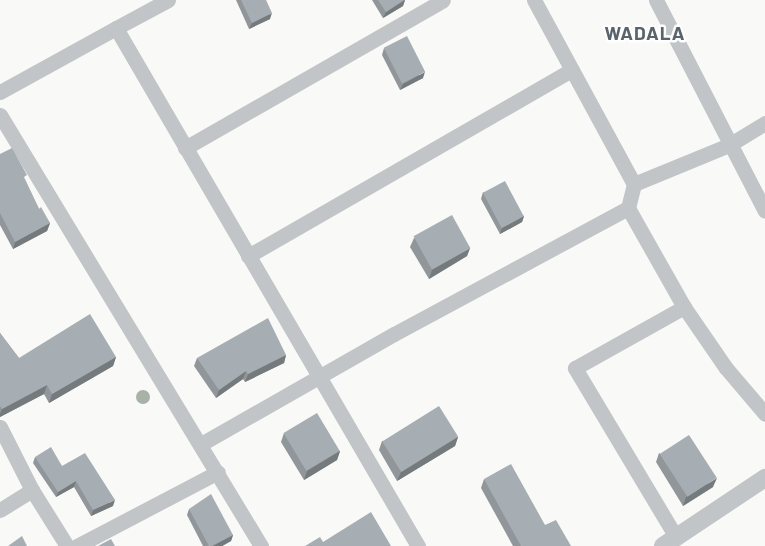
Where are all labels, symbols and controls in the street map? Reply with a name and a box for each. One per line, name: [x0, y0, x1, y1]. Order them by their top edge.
district label: WADALA: [604, 22, 686, 44]

